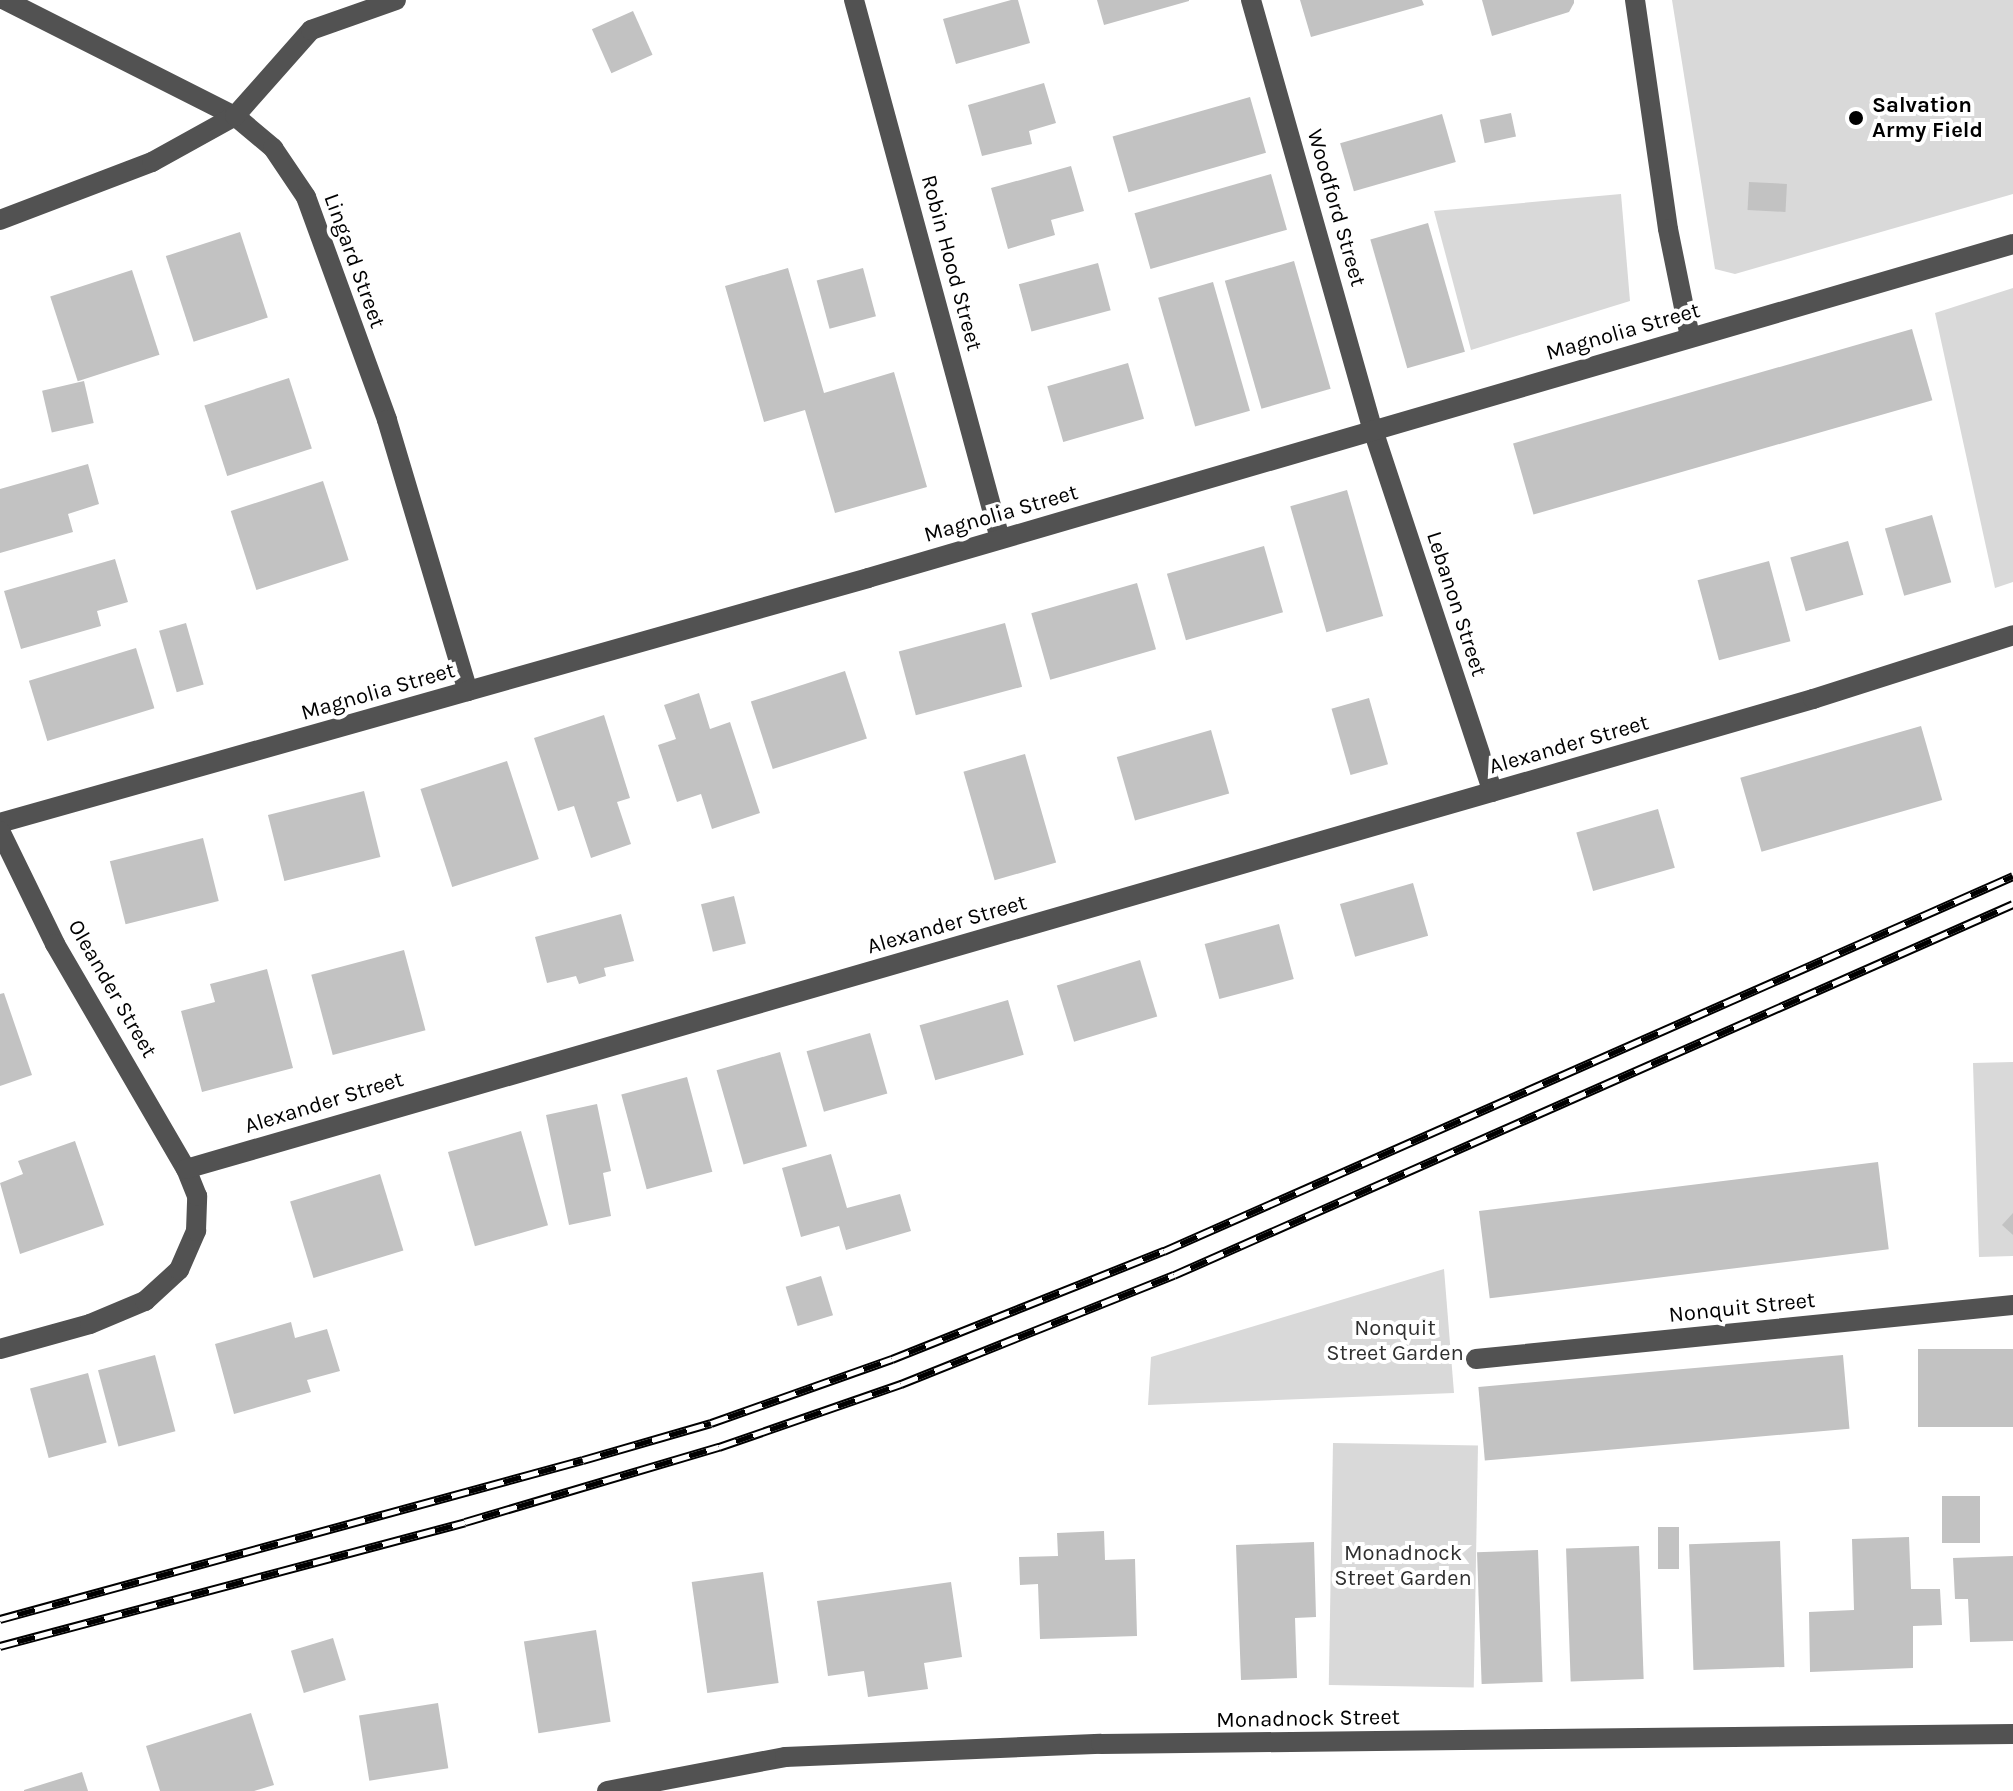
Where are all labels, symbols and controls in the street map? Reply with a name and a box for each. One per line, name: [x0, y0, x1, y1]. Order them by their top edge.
place label: Salvation Army Field: [1872, 92, 1983, 144]
marker: Salvation Army Field: [1847, 109, 1865, 127]
street label: Woodford Street: [1301, 126, 1371, 290]
street label: Robin Hood Street: [915, 172, 987, 354]
street label: Lingard Street: [317, 190, 391, 332]
street label: Magnolia Street: [1543, 297, 1703, 367]
street label: Magnolia Street: [921, 479, 1081, 549]
street label: Lebanon Street: [1420, 528, 1492, 680]
street label: Magnolia Street: [298, 657, 458, 727]
street label: Alexander Street: [1486, 710, 1652, 780]
street label: Alexander Street: [864, 890, 1030, 960]
street label: Oleander Street: [62, 915, 162, 1063]
street label: Alexander Street: [241, 1066, 407, 1140]
street label: Nonquit Street: [1668, 1287, 1816, 1329]
park label: Nonquit Street Garden: [1326, 1315, 1464, 1366]
park label: Monadnock Street Garden: [1334, 1540, 1472, 1592]
street label: Monadnock Street: [1216, 1704, 1400, 1734]

